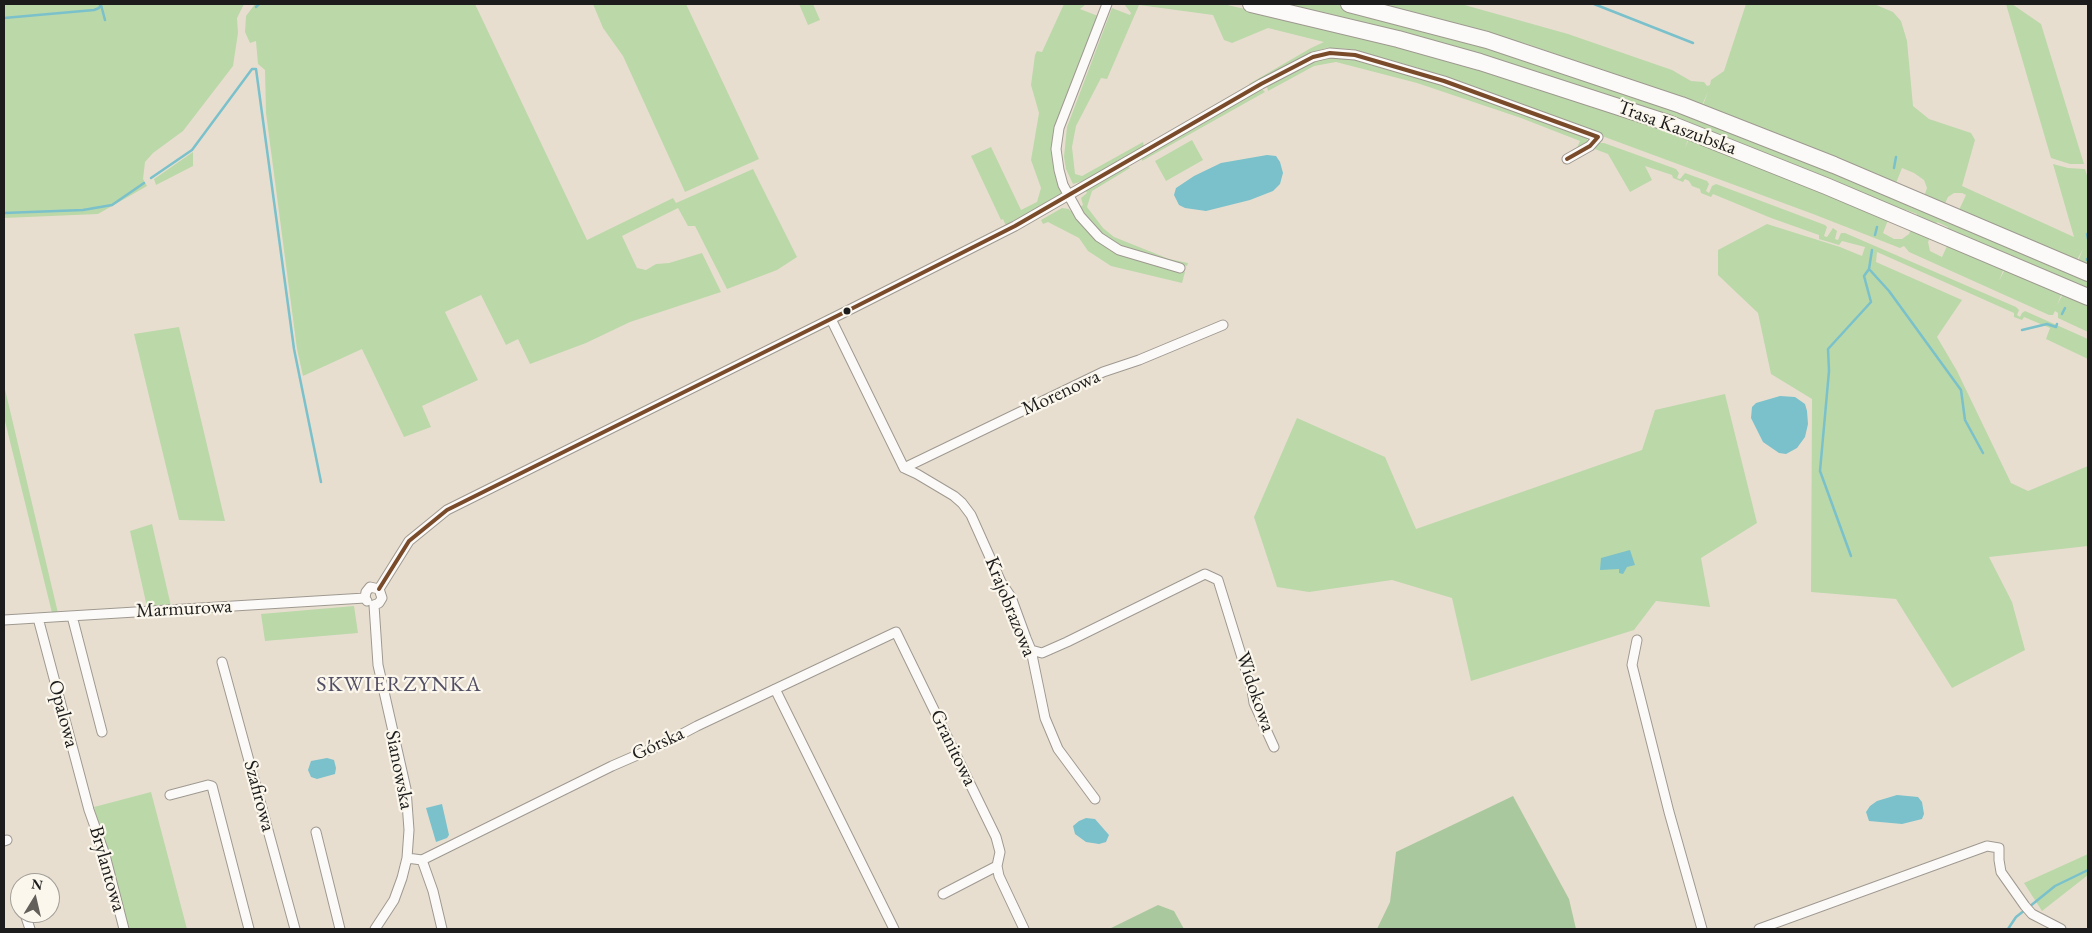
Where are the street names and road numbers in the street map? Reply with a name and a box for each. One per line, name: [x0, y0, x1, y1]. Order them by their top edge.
street label: Trasa Kaszubska: [1614, 95, 1740, 161]
street label: Morenowa: [1018, 364, 1104, 422]
street label: Krajobrazowa: [979, 554, 1041, 660]
street label: Marmurowa: [135, 595, 233, 623]
street label: Widokowa: [1230, 649, 1280, 735]
street label: Opalowa: [42, 678, 84, 750]
street label: Granitowa: [924, 706, 982, 790]
street label: Górska: [628, 722, 688, 766]
street label: Sianowska: [380, 729, 418, 811]
street label: Szafirowa: [238, 758, 280, 834]
street label: Brylantowa: [83, 824, 131, 914]

